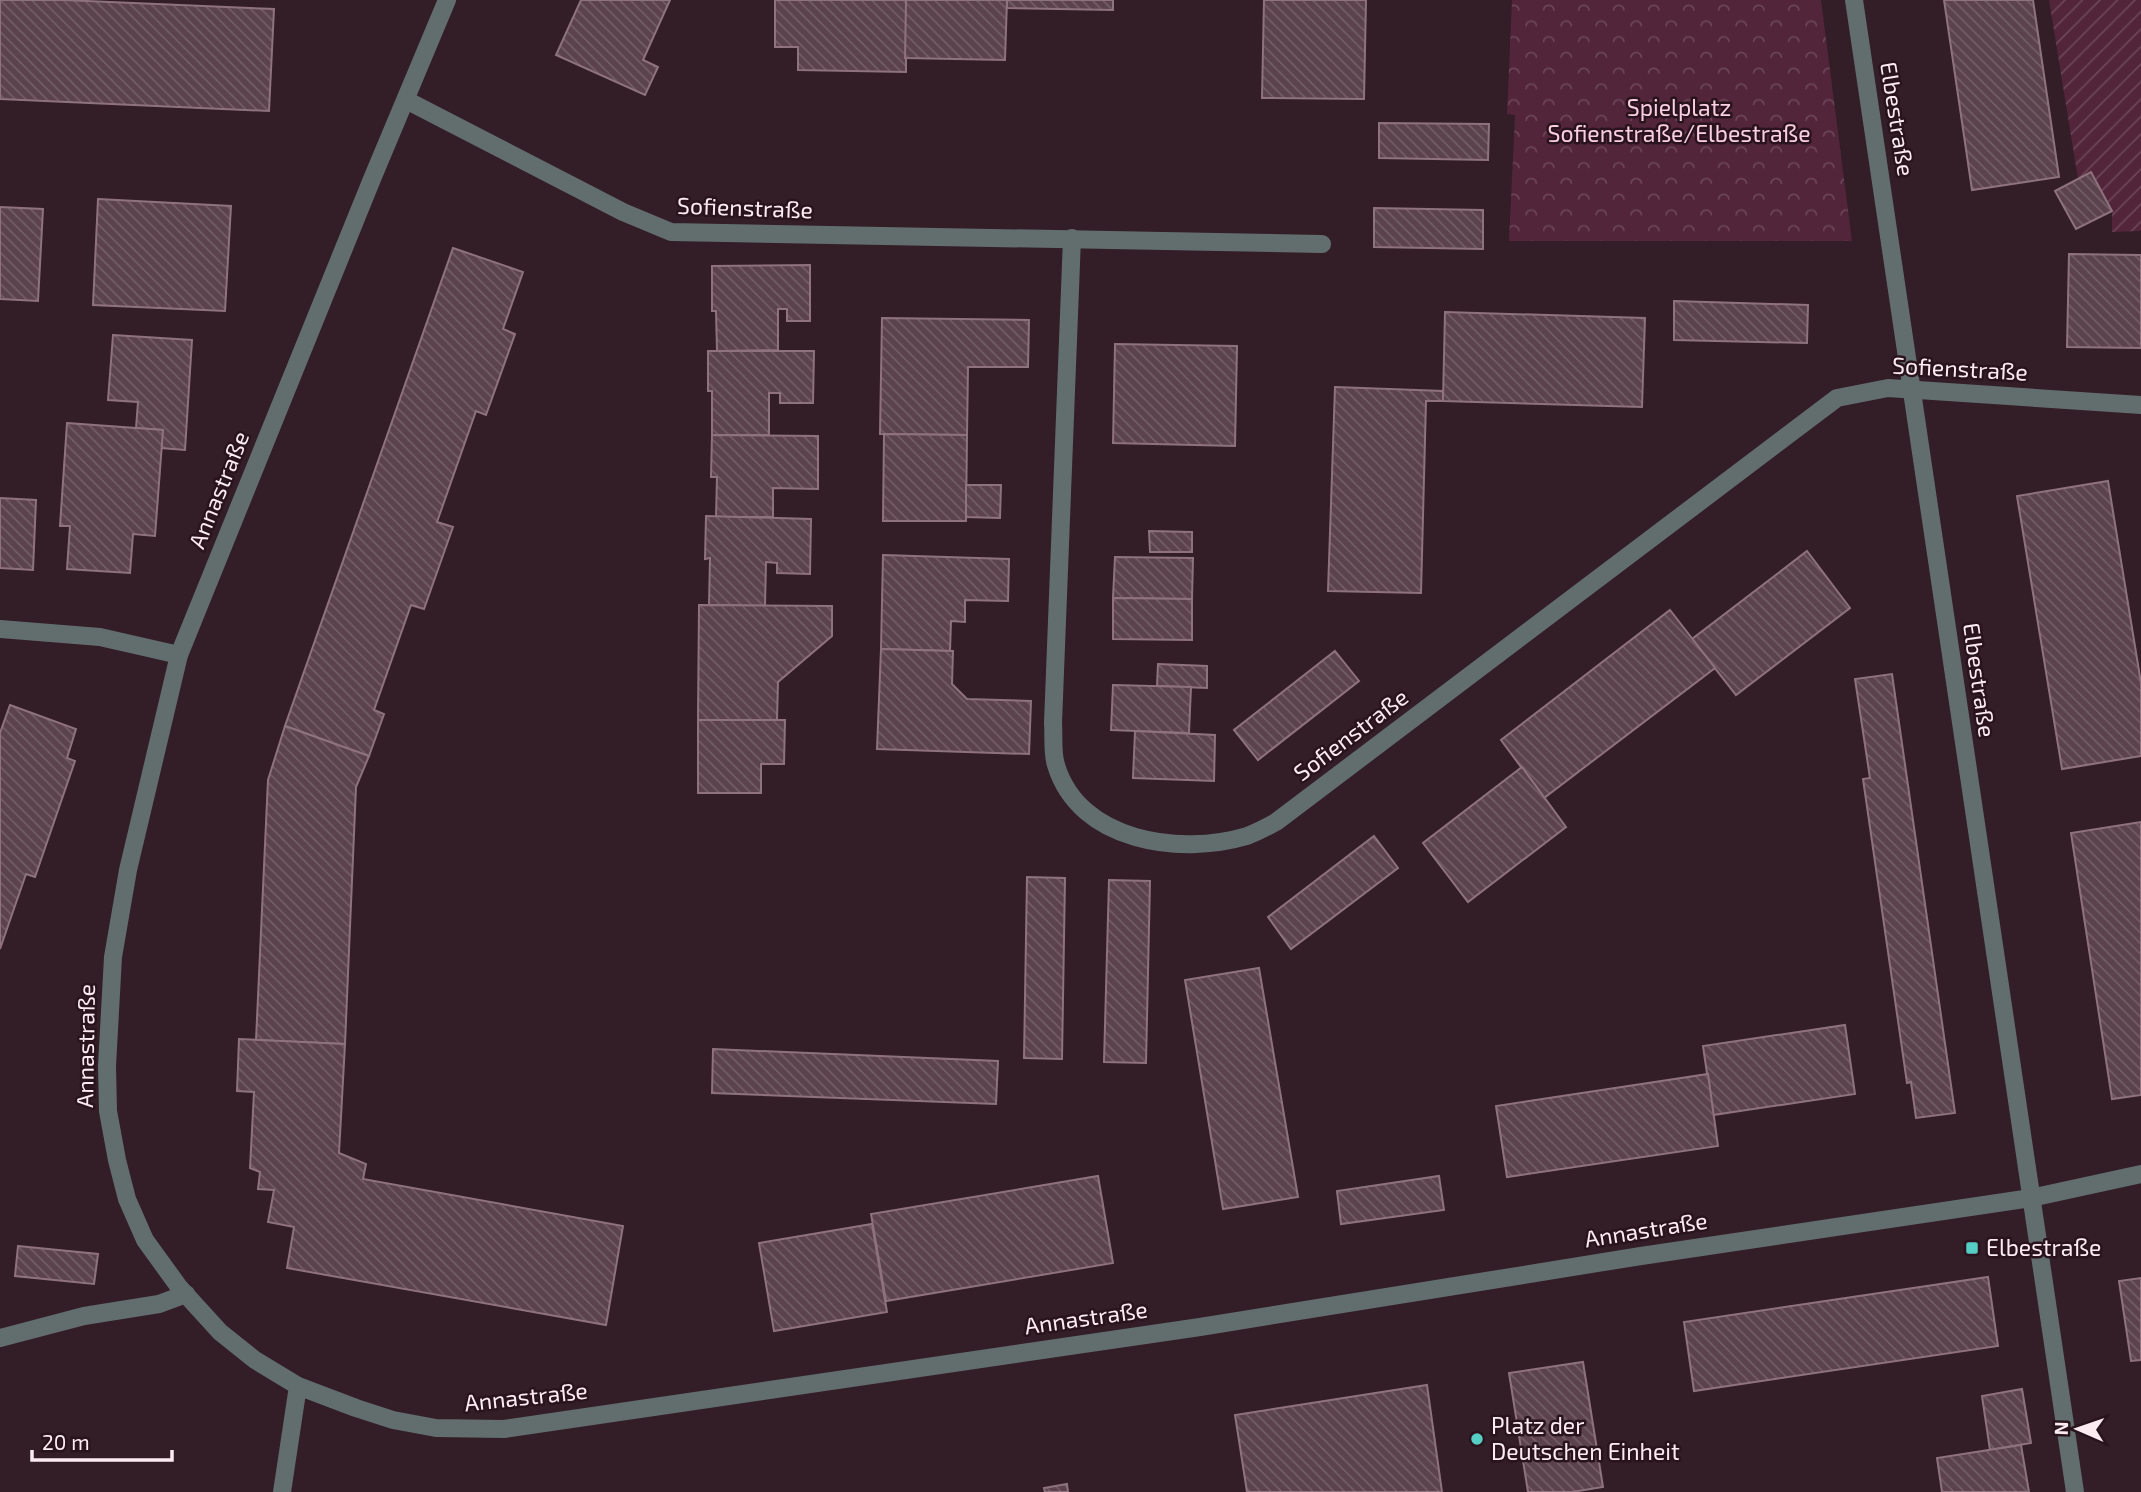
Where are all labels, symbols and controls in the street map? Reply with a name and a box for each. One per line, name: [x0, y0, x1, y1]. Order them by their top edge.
street label: Elbestraße: [1875, 60, 1921, 178]
park label: Spielplatz Sofienstraße/Elbestraße: [1547, 93, 1811, 147]
street label: Sofienstraße: [677, 191, 813, 223]
street label: Sofienstraße: [1892, 350, 2029, 386]
street label: Annastraße: [182, 427, 254, 552]
street label: Elbestraße: [1958, 621, 2002, 739]
street label: Sofienstraße: [1288, 682, 1413, 786]
street label: Annastraße: [70, 984, 100, 1108]
street label: Annastraße: [1582, 1205, 1709, 1253]
place label: Elbestraße: [1986, 1233, 2101, 1261]
marker: Elbestraße: [1964, 1240, 1980, 1256]
street label: Annastraße: [1023, 1295, 1149, 1339]
street label: Annastraße: [463, 1376, 589, 1416]
north arrow: [2043, 1394, 2113, 1464]
place label: Platz der Deutschen Einheit: [1491, 1411, 1680, 1465]
scale bar: [32, 1418, 172, 1462]
text: N: [2049, 1421, 2072, 1436]
text: 20 m: [42, 1429, 90, 1454]
marker: Platz der Deutschen Einheit: [1469, 1431, 1485, 1447]

